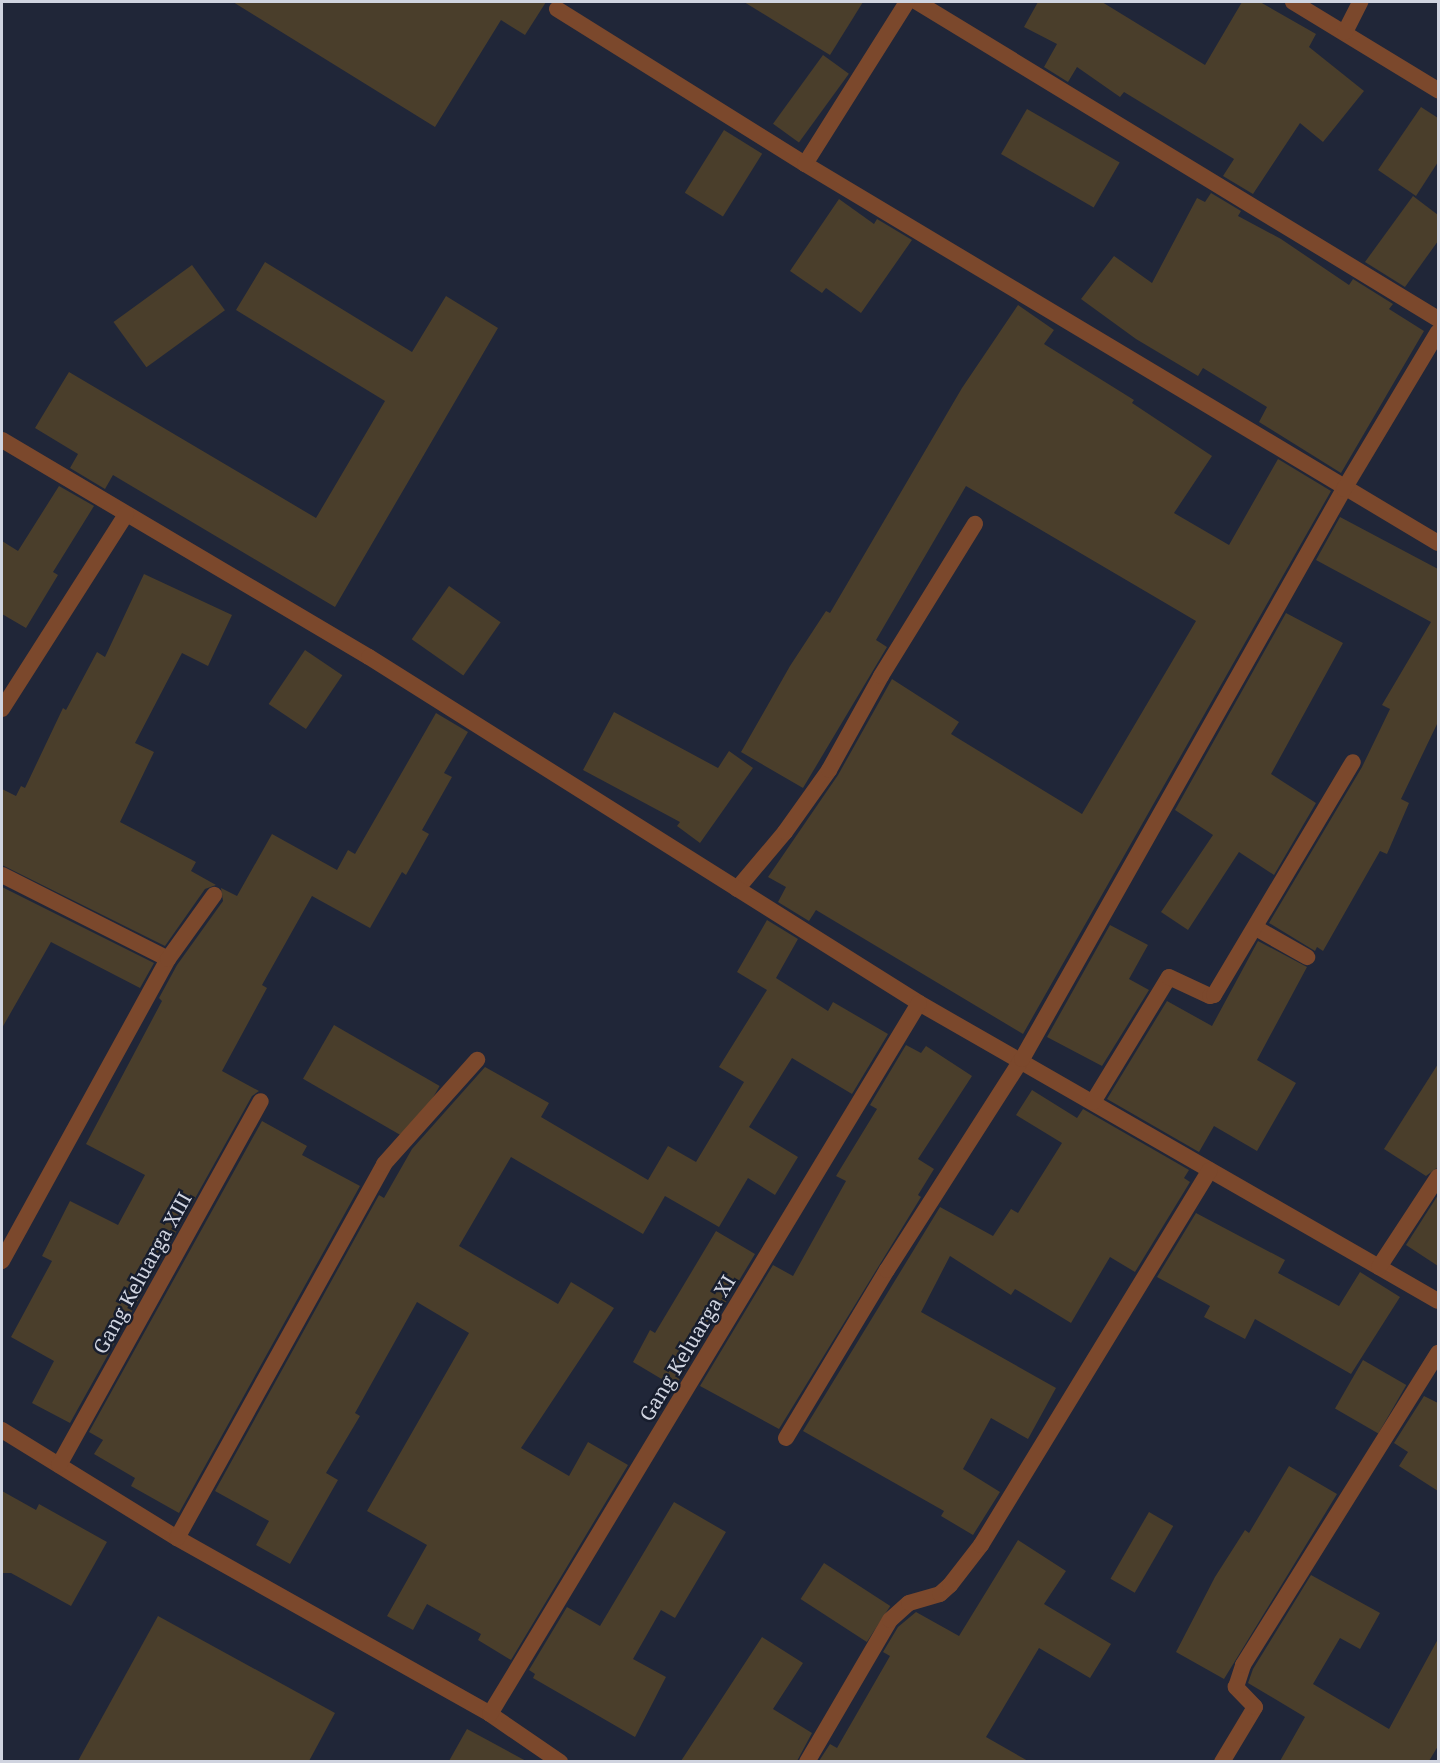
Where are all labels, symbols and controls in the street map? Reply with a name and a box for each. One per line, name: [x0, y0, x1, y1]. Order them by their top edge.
street label: Gang Keluarga XIII: [88, 1188, 196, 1358]
street label: Gang Keluarga XI: [634, 1271, 740, 1425]

